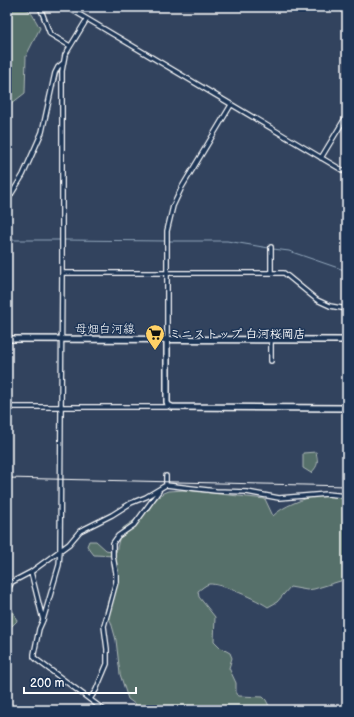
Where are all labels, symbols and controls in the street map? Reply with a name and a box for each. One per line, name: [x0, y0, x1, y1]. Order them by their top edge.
street label: 母畑白河線: [75, 322, 135, 337]
supermarket icon: ミニストップ 白河桜岡店: [144, 323, 166, 351]
place label: ミニストップ 白河桜岡店: [169, 327, 305, 342]
scale bar: [24, 669, 136, 695]
text: 200 m: [30, 676, 64, 691]

